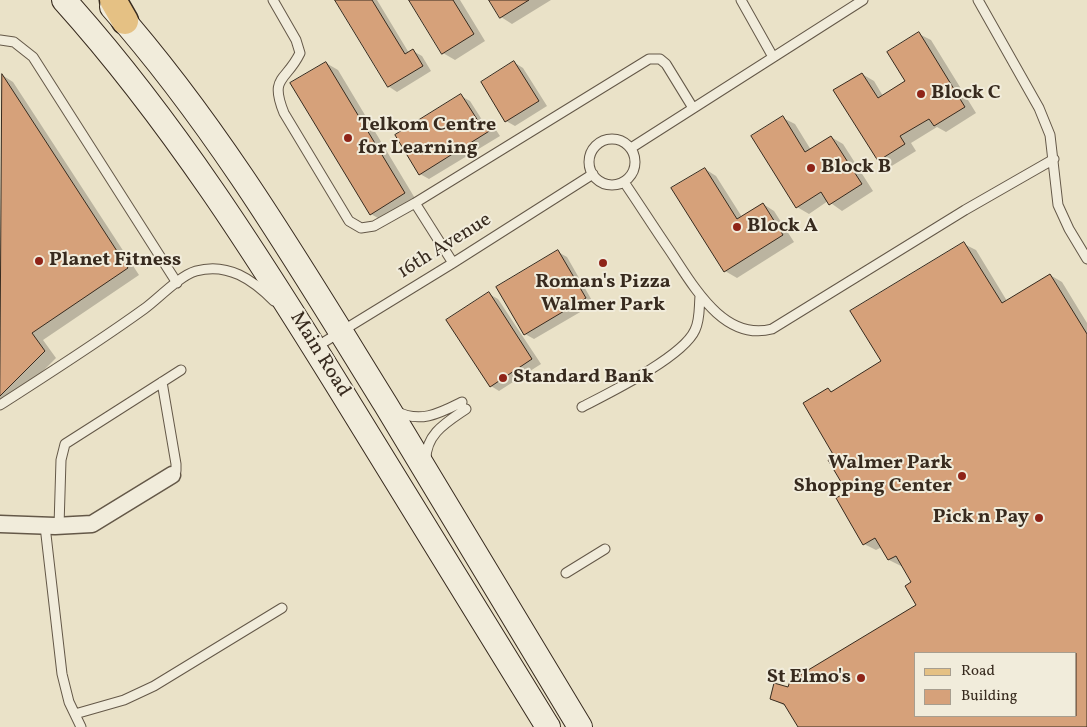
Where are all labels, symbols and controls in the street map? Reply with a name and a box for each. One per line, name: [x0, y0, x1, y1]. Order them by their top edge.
place label: Block C: [931, 82, 1001, 106]
marker: Block C: [915, 88, 927, 100]
place label: Telkom Centre for Learning: [358, 114, 496, 161]
marker: Telkom Centre for Learning: [342, 132, 354, 144]
place label: Block B: [821, 156, 891, 180]
marker: Block B: [805, 162, 817, 174]
street label: 16th Avenue: [394, 209, 496, 285]
place label: Block A: [747, 215, 818, 239]
marker: Block A: [731, 221, 743, 233]
place label: Planet Fitness: [49, 249, 181, 273]
marker: Planet Fitness: [33, 255, 45, 267]
marker: Roman's Pizza Walmer Park: [597, 257, 609, 269]
place label: Roman's Pizza Walmer Park: [535, 271, 671, 318]
street label: Main Road: [283, 308, 355, 402]
place label: Standard Bank: [513, 366, 654, 390]
marker: Standard Bank: [497, 372, 509, 384]
place label: Walmer Park Shopping Center: [793, 452, 952, 499]
marker: Walmer Park Shopping Center: [956, 470, 968, 482]
place label: Pick n Pay: [933, 506, 1029, 530]
marker: Pick n Pay: [1033, 512, 1045, 524]
legend: [914, 652, 1077, 717]
text: Road: [961, 661, 995, 682]
place label: St Elmo's: [767, 666, 851, 690]
marker: St Elmo's: [855, 672, 867, 684]
text: Building: [961, 686, 1017, 707]

